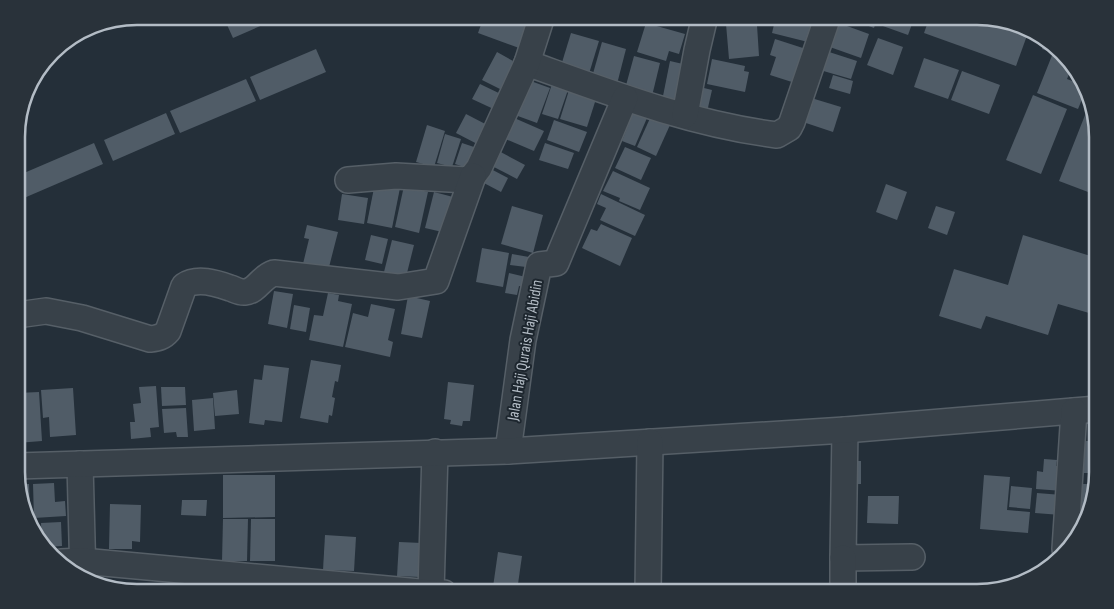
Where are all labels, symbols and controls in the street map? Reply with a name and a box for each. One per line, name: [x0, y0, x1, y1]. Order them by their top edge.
street label: Jalan Haji Qurais Haji Abidin: [504, 278, 547, 423]

